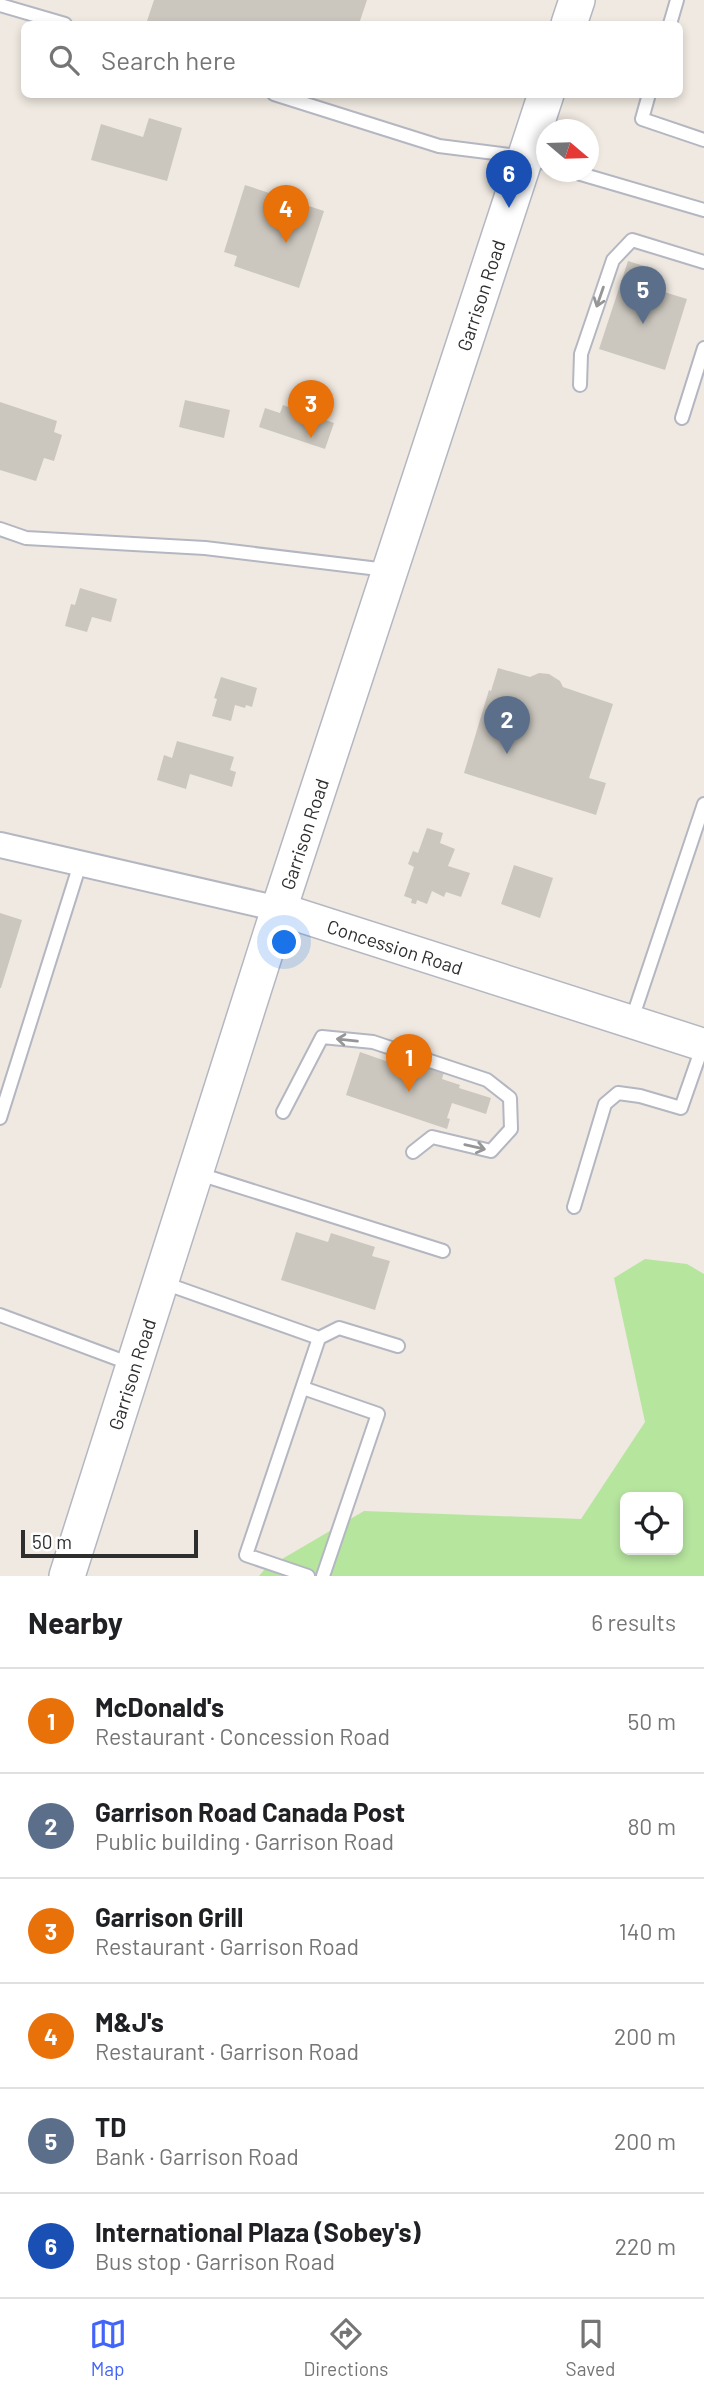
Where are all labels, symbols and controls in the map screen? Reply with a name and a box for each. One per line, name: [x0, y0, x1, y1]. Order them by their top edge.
search box: [21, 21, 683, 98]
icon: search: [45, 41, 83, 79]
text: Search here: [101, 44, 236, 75]
north arrow: [536, 119, 599, 182]
pin: 6: [486, 150, 532, 208]
pin: 4: [263, 185, 309, 243]
street label: Garrison Road: [451, 237, 509, 353]
pin: 5: [620, 266, 666, 324]
one-way arrow: [593, 286, 606, 308]
pin: 3: [288, 380, 334, 438]
pin: 2: [484, 696, 530, 754]
street label: Garrison Road: [275, 775, 333, 892]
street label: Concession Road: [325, 914, 466, 979]
your location: [267, 925, 301, 959]
one-way arrow: [336, 1033, 359, 1046]
pin: 1: [386, 1034, 432, 1092]
one-way arrow: [463, 1140, 486, 1154]
street label: Garrison Road: [103, 1315, 160, 1432]
map controls: [620, 1492, 683, 1555]
button: locate: [620, 1492, 683, 1555]
scale bar: [21, 1527, 198, 1559]
text: 50 m: [32, 1530, 72, 1553]
text: Nearby: [28, 1604, 123, 1640]
text: 6 results: [591, 1608, 676, 1636]
text: McDonald's: [95, 1691, 224, 1722]
text: 1: [47, 1707, 55, 1735]
text: 50 m: [628, 1707, 676, 1735]
text: Restaurant · Concession Road: [95, 1722, 390, 1750]
text: Garrison Road Canada Post: [95, 1796, 405, 1827]
text: 2: [45, 1812, 57, 1840]
text: 80 m: [627, 1812, 676, 1840]
text: Public building · Garrison Road: [95, 1827, 394, 1855]
text: Garrison Grill: [95, 1901, 243, 1932]
text: 3: [45, 1917, 57, 1945]
text: 140 m: [619, 1917, 676, 1945]
text: Restaurant · Garrison Road: [95, 1932, 359, 1960]
text: M&J's: [95, 2006, 164, 2037]
text: 4: [44, 2022, 58, 2050]
text: 200 m: [614, 2022, 676, 2050]
text: Restaurant · Garrison Road: [95, 2037, 359, 2065]
text: TD: [95, 2111, 126, 2142]
text: 5: [45, 2127, 57, 2155]
text: 200 m: [614, 2127, 676, 2155]
text: Bank · Garrison Road: [95, 2142, 299, 2170]
text: International Plaza (Sobey's): [95, 2216, 421, 2247]
text: 6: [45, 2232, 57, 2260]
text: 220 m: [615, 2232, 676, 2260]
text: Bus stop · Garrison Road: [95, 2247, 335, 2275]
tab: Map: [89, 2315, 127, 2380]
tab: Directions: [304, 2315, 389, 2380]
tab: Saved: [566, 2315, 615, 2380]

